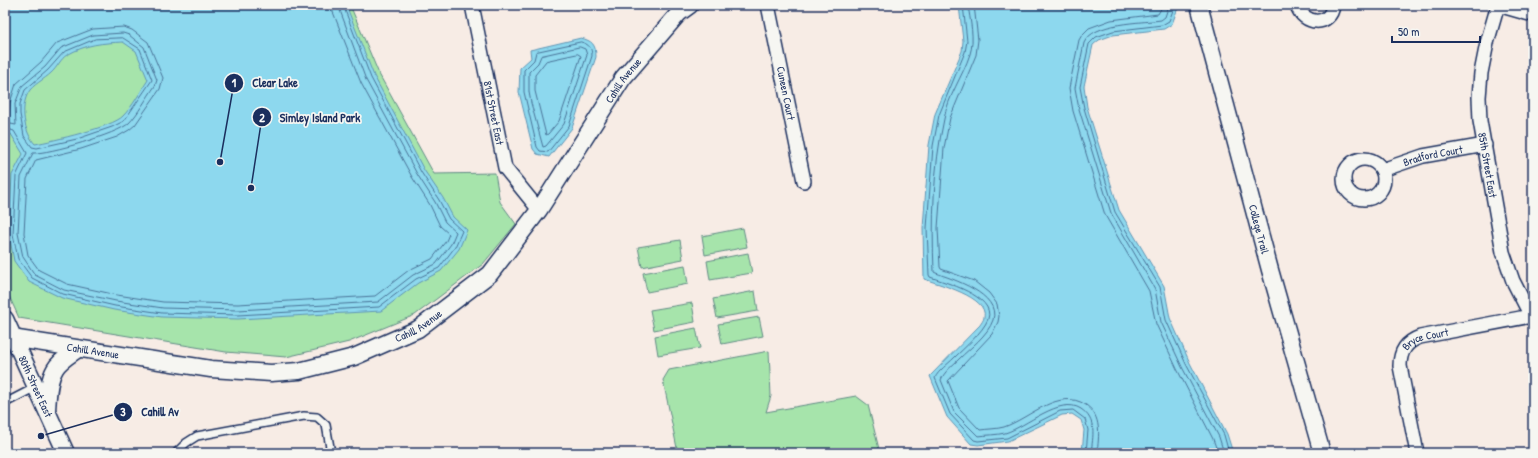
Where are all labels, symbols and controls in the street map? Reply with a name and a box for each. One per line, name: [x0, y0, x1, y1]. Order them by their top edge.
scale bar: [1392, 18, 1480, 44]
text: 50 m: [1398, 23, 1419, 40]
street label: Cahill Avenue: [602, 54, 645, 106]
street label: Cuneen Court: [774, 65, 798, 122]
callout: Clear Lake: [224, 71, 306, 95]
text: 1: [232, 74, 237, 91]
text: Clear Lake: [252, 74, 298, 91]
street label: 81st Street East: [481, 80, 507, 146]
callout: Simley Island Park: [252, 105, 368, 129]
text: 2: [259, 109, 265, 126]
text: Simley Island Park: [280, 109, 360, 127]
street label: 85th Street East: [1475, 131, 1500, 199]
street label: Bradford Court: [1401, 142, 1464, 169]
street label: College Trail: [1246, 203, 1272, 255]
street label: Cahill Avenue: [393, 306, 445, 345]
street label: Bryce Court: [1399, 325, 1450, 353]
street label: Cahill Avenue: [66, 340, 121, 362]
street label: 80th Street East: [16, 353, 56, 420]
callout: Cahill Av: [113, 400, 187, 424]
text: 3: [120, 403, 126, 420]
text: Cahill Av: [141, 403, 179, 420]

